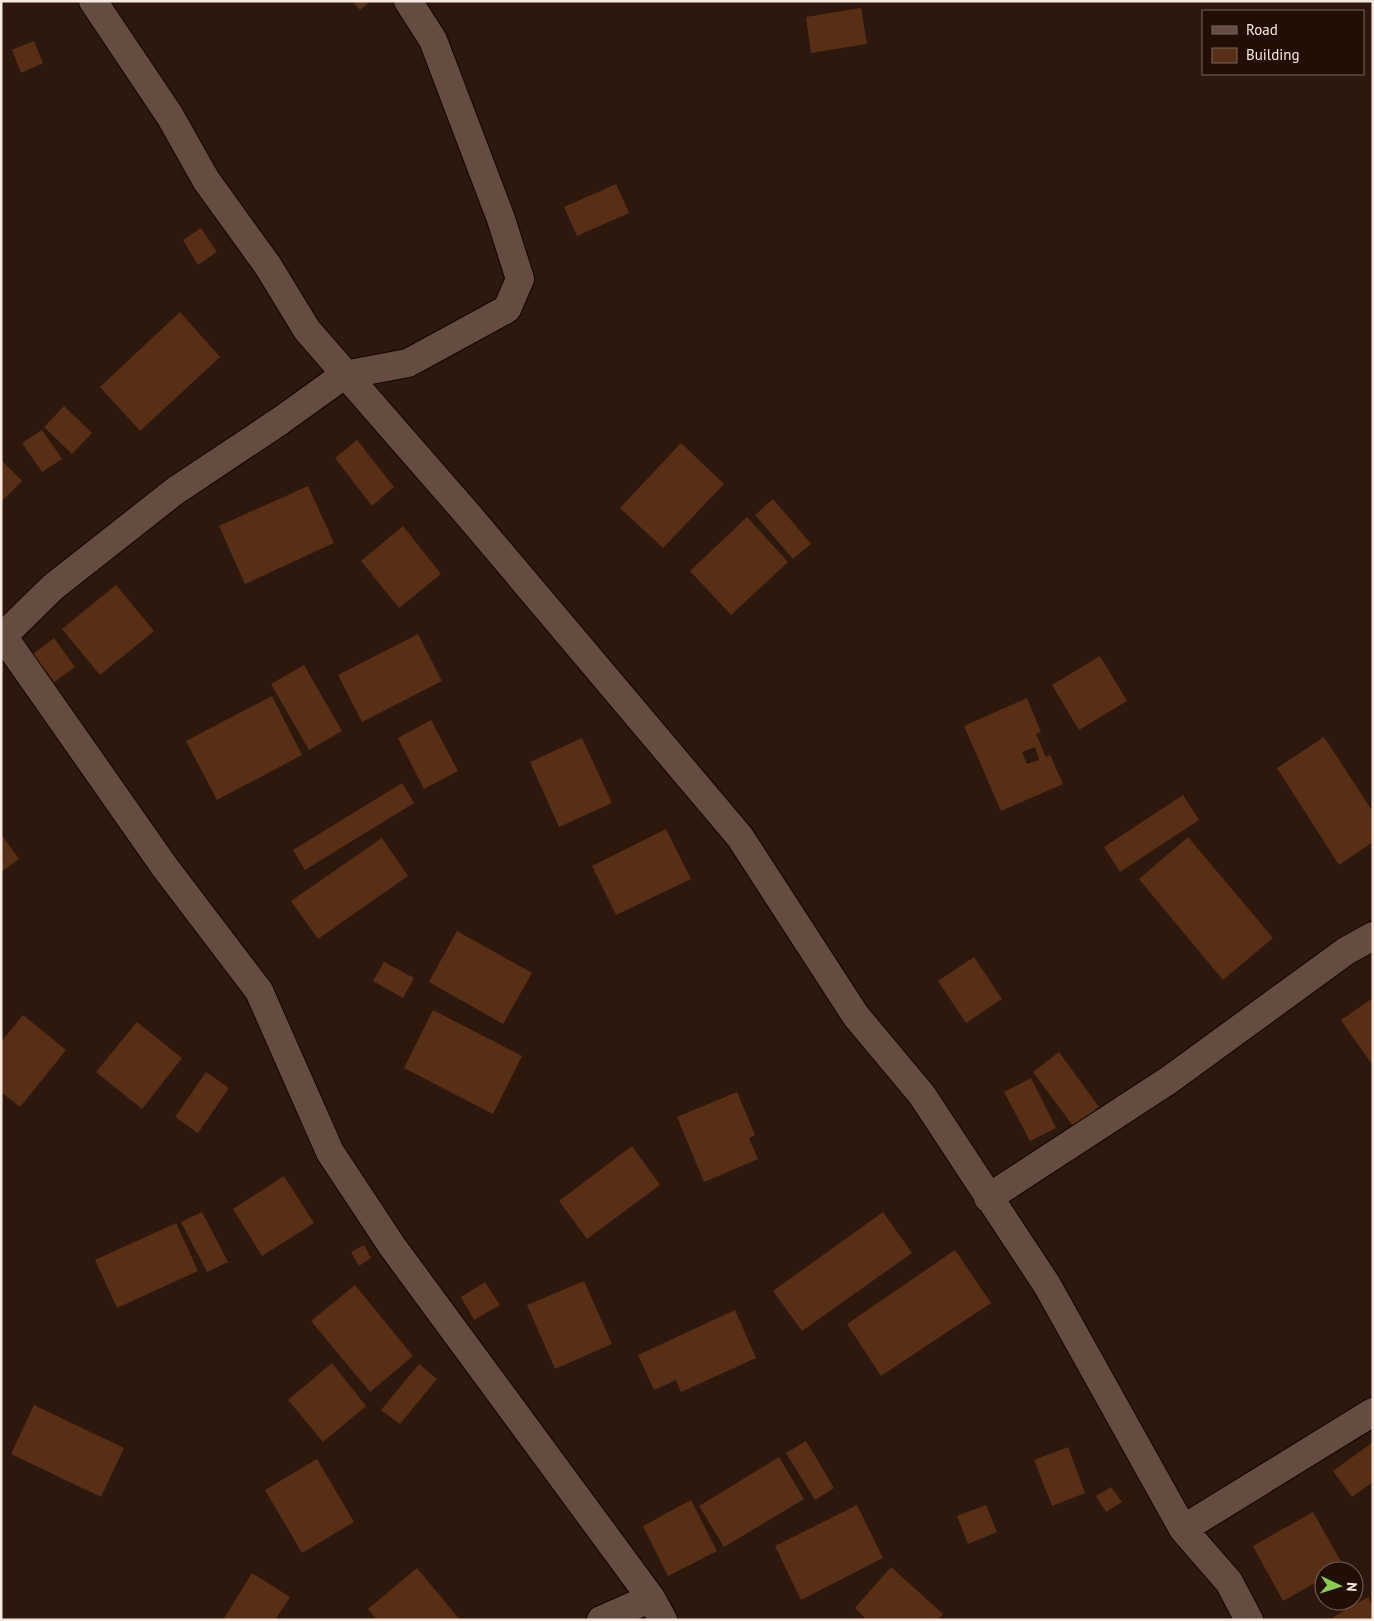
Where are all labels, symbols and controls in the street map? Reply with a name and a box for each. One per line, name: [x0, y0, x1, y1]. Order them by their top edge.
legend: [1202, 10, 1364, 75]
text: Road: [1246, 20, 1278, 39]
text: Building: [1246, 45, 1300, 64]
north arrow: [1314, 1561, 1364, 1611]
text: N: [1343, 1582, 1361, 1592]

